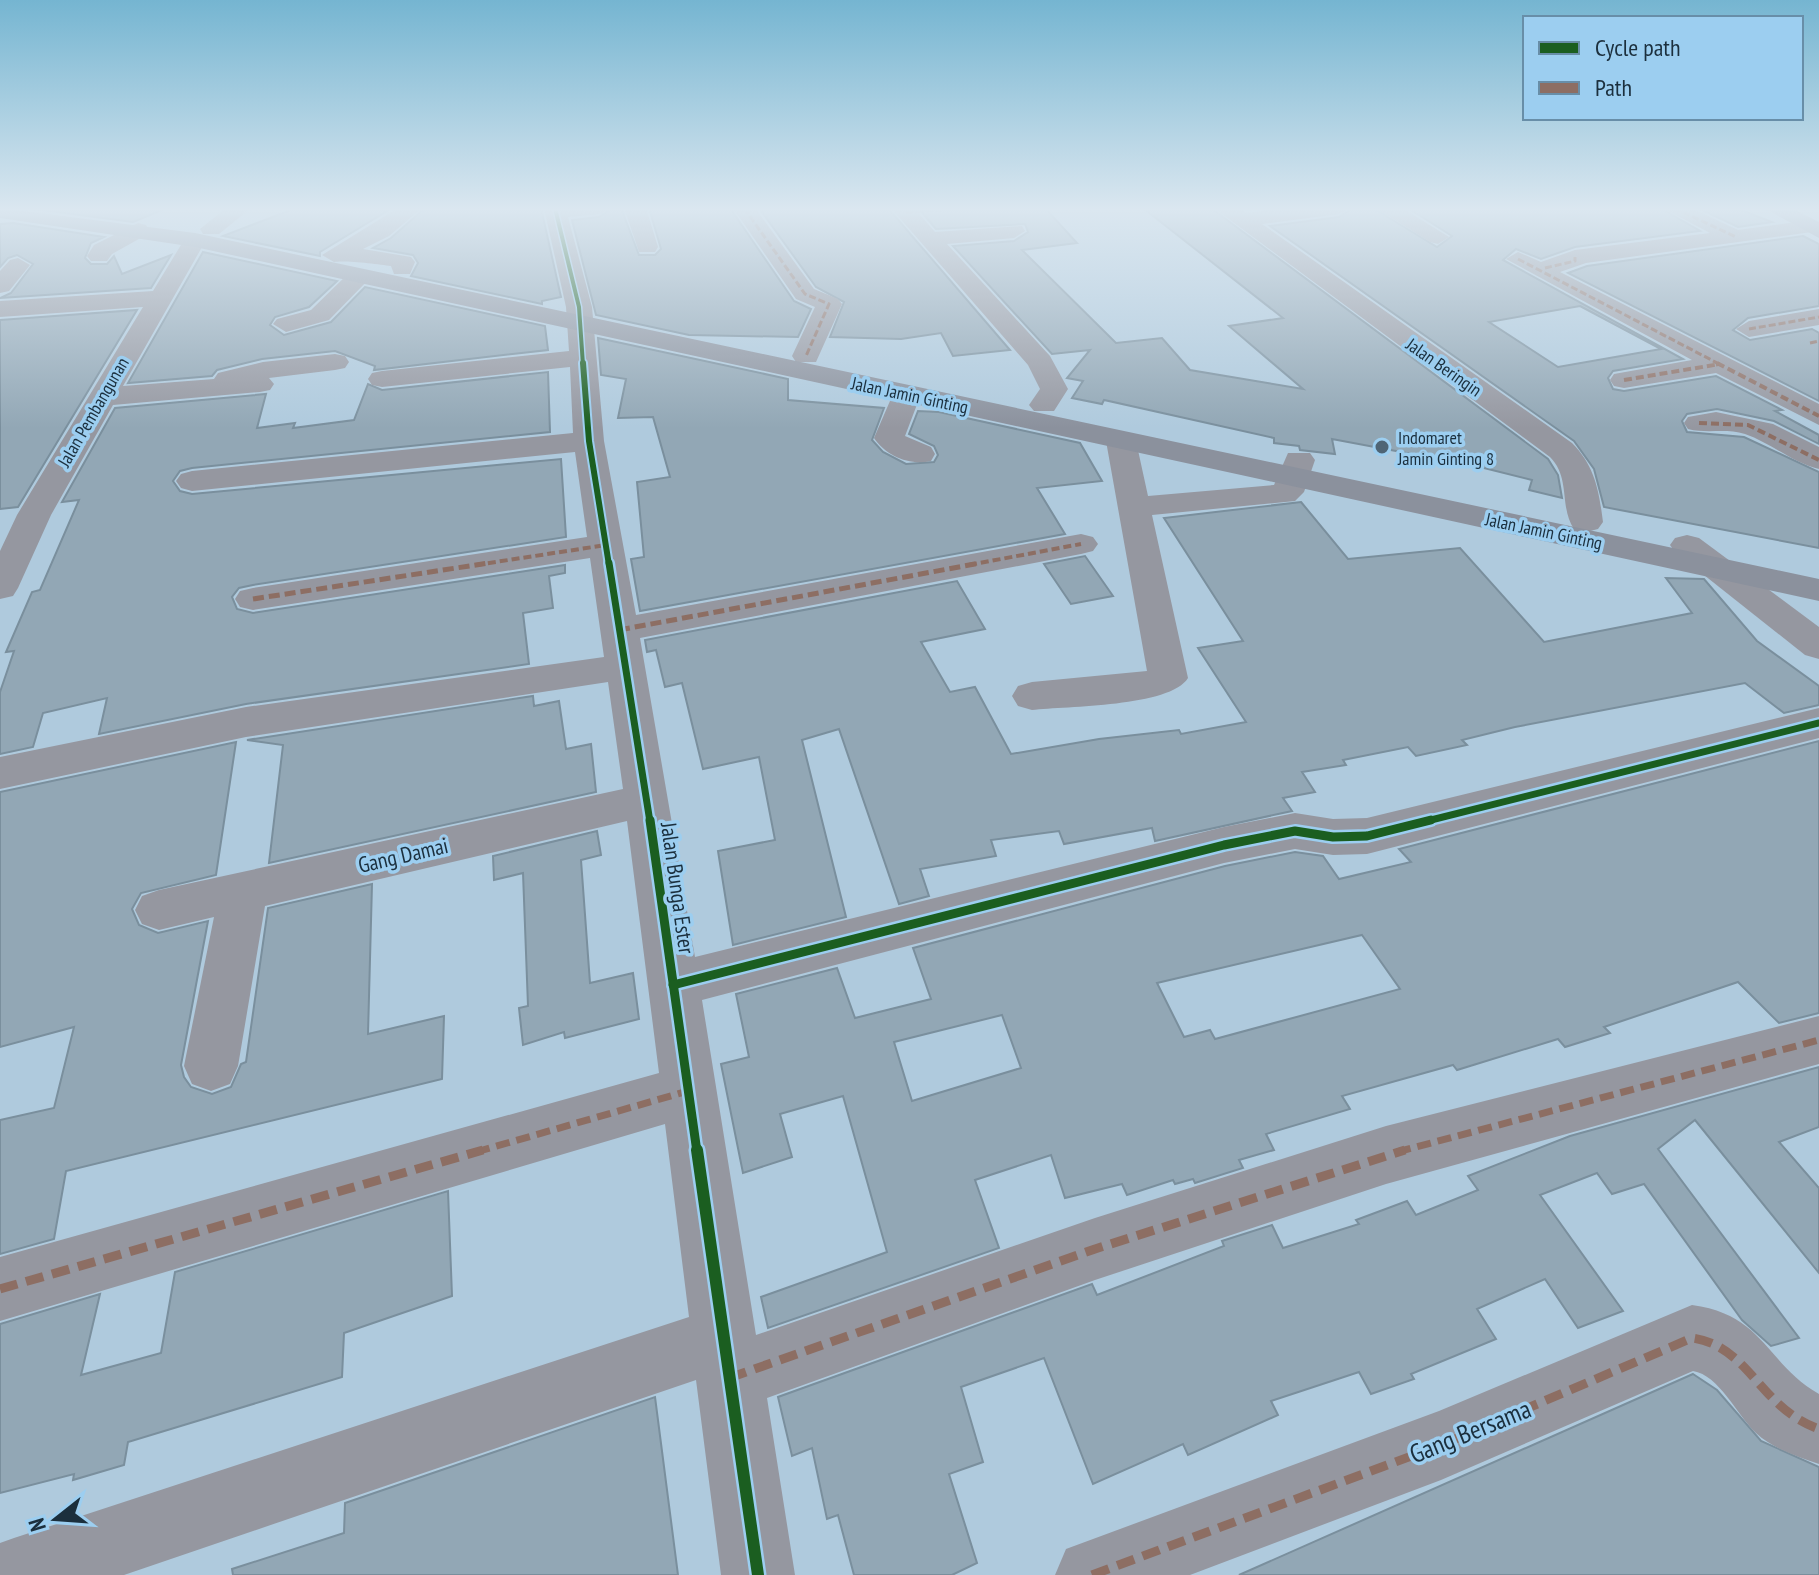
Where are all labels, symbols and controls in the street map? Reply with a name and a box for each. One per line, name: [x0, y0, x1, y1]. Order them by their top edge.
legend: [1523, 16, 1803, 120]
text: Cycle path: [1595, 32, 1681, 63]
text: Path: [1595, 72, 1632, 103]
street label: Jalan Beringin: [1401, 332, 1486, 401]
street label: Jalan Pembangunan: [52, 353, 134, 472]
street label: Jalan Jamin Ginting: [849, 371, 970, 419]
place label: Indomaret Jamin Ginting 8: [1397, 426, 1494, 470]
marker: Indomaret Jamin Ginting 8: [1373, 438, 1391, 456]
street label: Jalan Jamin Ginting: [1483, 507, 1604, 555]
street label: Jalan Bunga Ester: [655, 819, 701, 956]
street label: Gang Damai: [355, 831, 451, 879]
street label: Gang Bersama: [1404, 1392, 1536, 1470]
north arrow: [16, 1479, 96, 1559]
text: N: [22, 1515, 52, 1535]

